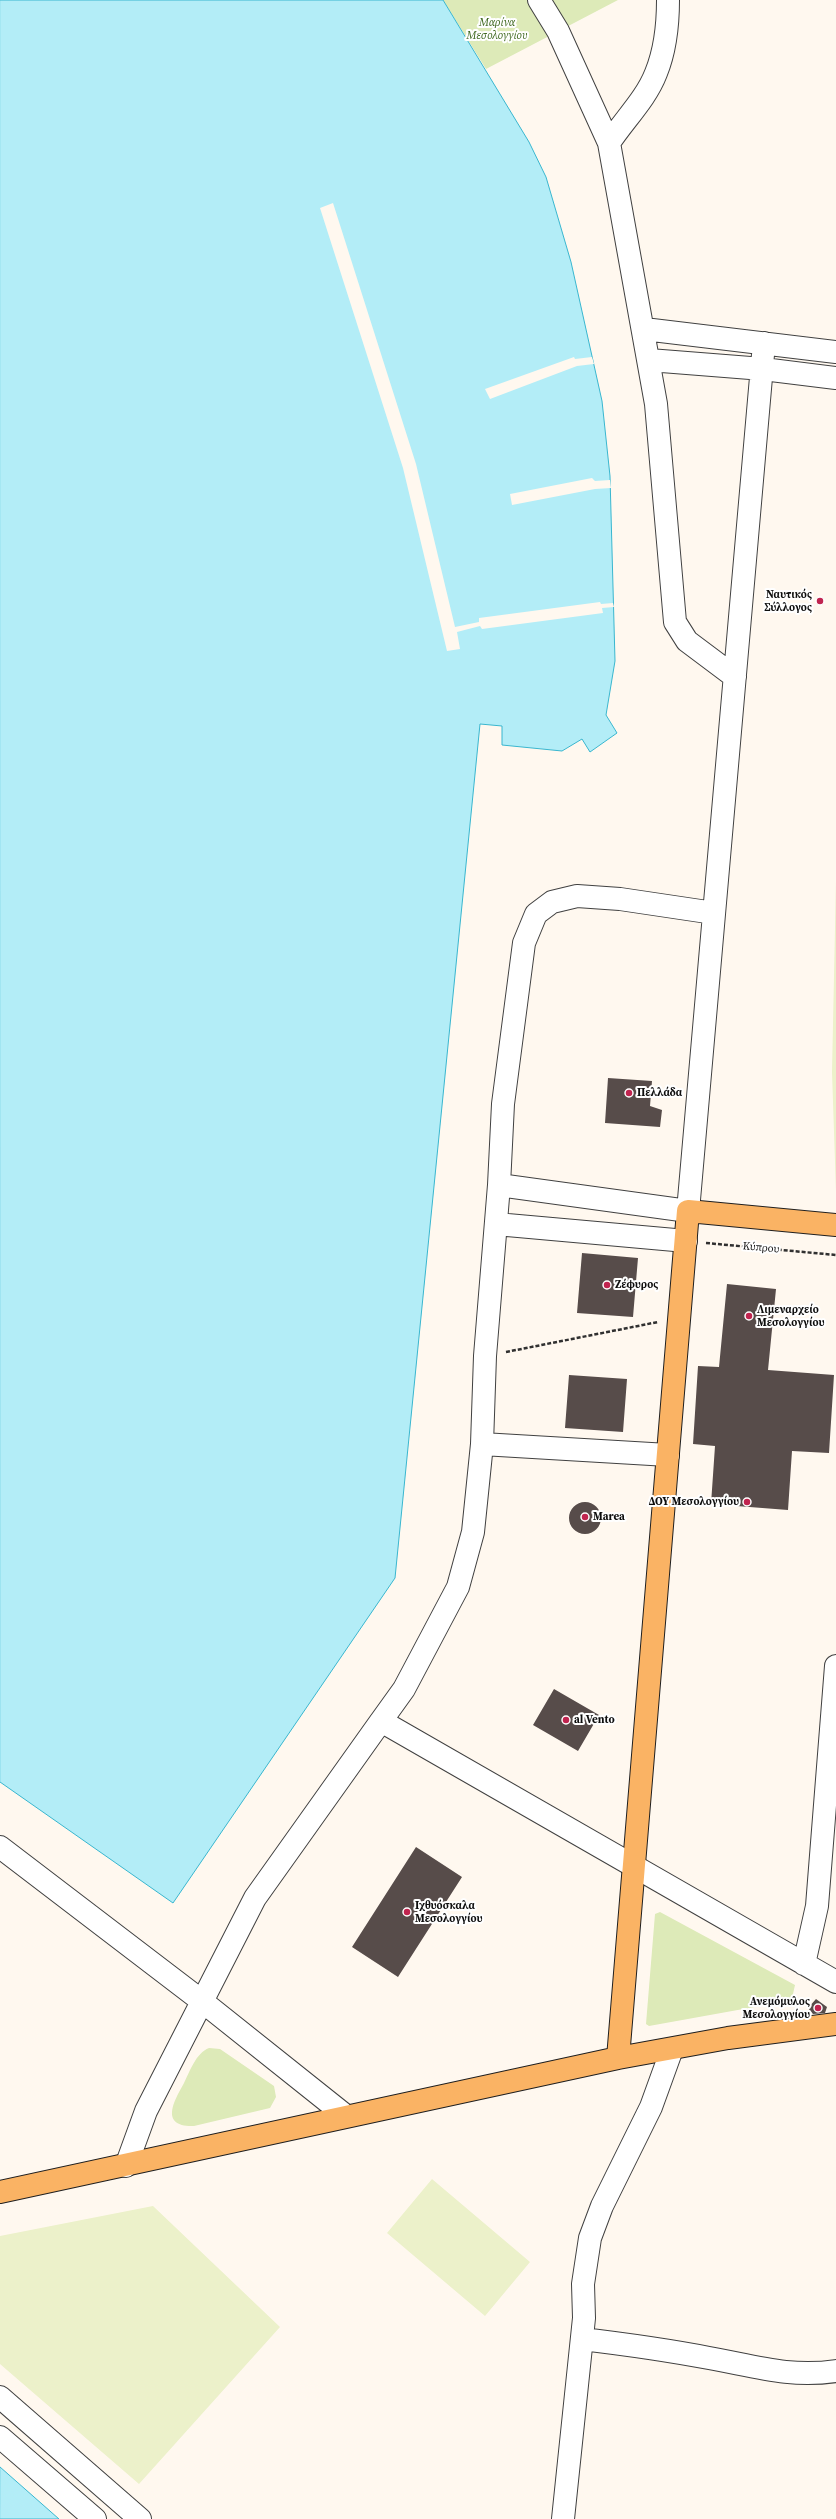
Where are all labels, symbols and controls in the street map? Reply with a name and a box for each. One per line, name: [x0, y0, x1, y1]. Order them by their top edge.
park label: Μαρίνα Μεσολογγίου: [467, 16, 527, 42]
place label: Ναυτικός Σύλλογος: [764, 588, 812, 614]
marker: Ναυτικός Σύλλογος: [815, 596, 825, 606]
place label: Πελλάδα: [637, 1086, 682, 1100]
marker: Πελλάδα: [624, 1088, 634, 1098]
street label: Κύπρου: [742, 1240, 780, 1256]
place label: Ζέφυρος: [615, 1278, 658, 1292]
marker: Ζέφυρος: [602, 1280, 612, 1290]
place label: Λιμεναρχείο Μεσολογγίου: [757, 1303, 824, 1329]
marker: Λιμεναρχείο Μεσολογγίου: [744, 1311, 754, 1321]
place label: ΔΟΥ Μεσολογγίου: [648, 1495, 739, 1509]
marker: ΔΟΥ Μεσολογγίου: [742, 1497, 752, 1507]
place label: Marea: [593, 1510, 625, 1524]
marker: Marea: [580, 1512, 590, 1522]
place label: al Vento: [574, 1713, 615, 1727]
marker: al Vento: [561, 1715, 571, 1725]
place label: Ιχθυόσκαλα Μεσολογγίου: [415, 1899, 482, 1925]
marker: Ιχθυόσκαλα Μεσολογγίου: [402, 1907, 412, 1917]
place label: Ανεμόμυλος Μεσολογγίου: [743, 1995, 810, 2021]
marker: Ανεμόμυλος Μεσολογγίου: [813, 2003, 823, 2013]

